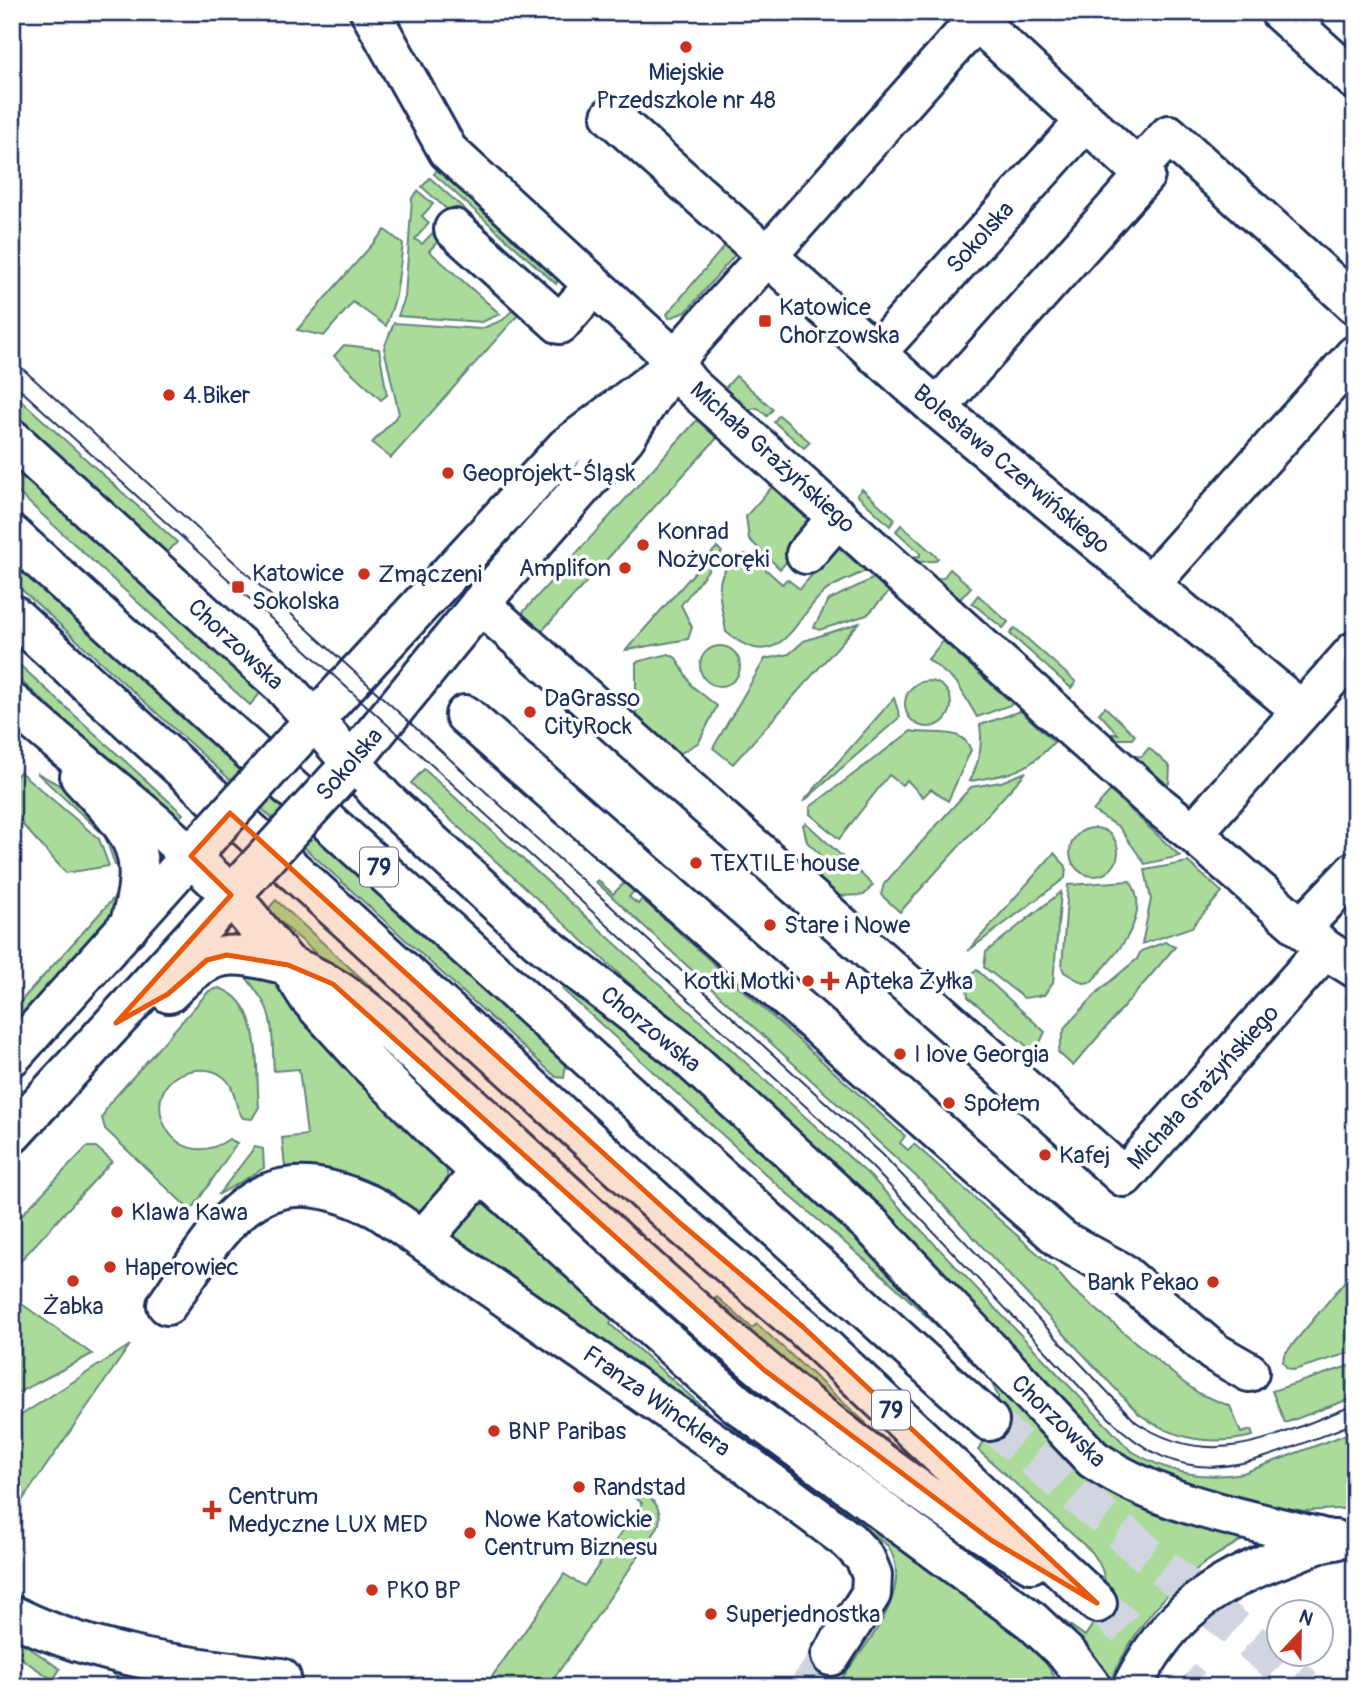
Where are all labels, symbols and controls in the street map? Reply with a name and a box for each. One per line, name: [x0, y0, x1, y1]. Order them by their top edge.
marker: Miejskie Przedszkole nr 48: [678, 39, 694, 55]
place label: Miejskie Przedszkole nr 48: [596, 58, 776, 115]
street label: Sokolska: [940, 195, 1020, 280]
place label: Katowice Chorzowska: [779, 293, 900, 350]
marker: Katowice Chorzowska: [757, 313, 773, 329]
street label: Michała Grażyńskiego: [684, 376, 861, 539]
street label: Bolesława Czerwińskiego: [907, 378, 1116, 560]
place label: 4.Biker: [183, 381, 251, 410]
marker: 4.Biker: [161, 387, 177, 403]
place label: Geoprojekt-Śląsk: [462, 459, 635, 488]
marker: Geoprojekt-Śląsk: [440, 465, 456, 481]
place label: Konrad Nożycoręki: [657, 517, 770, 574]
marker: Konrad Nożycoręki: [635, 537, 651, 553]
place label: Amplifon: [519, 554, 611, 583]
place label: Katowice Sokolska: [252, 559, 344, 616]
place label: Zmączeni: [378, 560, 482, 589]
marker: Amplifon: [617, 560, 633, 576]
marker: Zmączeni: [356, 566, 372, 582]
marker: Katowice Sokolska: [230, 579, 246, 595]
street label: Chorzowska: [182, 593, 290, 696]
place label: DaGrasso CityRock: [544, 684, 640, 741]
marker: DaGrasso CityRock: [522, 704, 538, 720]
street label: Sokolska: [310, 722, 389, 807]
road number: 79: [360, 848, 398, 887]
place label: TEXTILE house: [710, 849, 860, 878]
marker: TEXTILE house: [688, 855, 704, 871]
place label: Stare i Nowe: [784, 911, 911, 940]
marker: Stare i Nowe: [762, 917, 778, 933]
place label: Kotki Motki: [683, 967, 794, 996]
place label: Apteka Żyłka: [844, 967, 973, 996]
marker: Kotki Motki: [800, 973, 816, 989]
marker: Apteka Żyłka: [822, 973, 838, 989]
street label: Chorzowska: [595, 980, 707, 1079]
street label: Michała Grażyńskiego: [1122, 999, 1285, 1176]
place label: I love Georgia: [914, 1040, 1049, 1069]
marker: I love Georgia: [892, 1046, 908, 1062]
place label: Społem: [963, 1089, 1040, 1118]
marker: Społem: [941, 1095, 957, 1111]
place label: Kafej: [1059, 1141, 1110, 1170]
marker: Kafej: [1037, 1147, 1053, 1163]
place label: Klawa Kawa: [131, 1198, 248, 1227]
marker: Klawa Kawa: [109, 1204, 125, 1220]
place label: Haperowiec: [124, 1253, 239, 1282]
marker: Haperowiec: [102, 1259, 118, 1275]
place label: Bank Pekao: [1087, 1268, 1199, 1297]
marker: Żabka: [65, 1273, 81, 1289]
marker: Bank Pekao: [1205, 1274, 1221, 1290]
place label: Żabka: [42, 1292, 104, 1321]
street label: Franza Wincklera: [577, 1340, 736, 1463]
street label: Chorzowska: [1005, 1369, 1112, 1474]
road number: 79: [872, 1390, 910, 1429]
place label: BNP Paribas: [508, 1417, 626, 1446]
marker: BNP Paribas: [486, 1423, 502, 1439]
place label: Randstad: [593, 1473, 686, 1502]
marker: Randstad: [571, 1479, 587, 1495]
place label: Centrum Medyczne LUX MED: [228, 1482, 427, 1539]
marker: Centrum Medyczne LUX MED: [202, 1500, 222, 1520]
place label: Nowe Katowickie Centrum Biznesu: [484, 1505, 658, 1562]
marker: Nowe Katowickie Centrum Biznesu: [462, 1525, 478, 1541]
place label: PKO BP: [386, 1576, 461, 1605]
marker: PKO BP: [364, 1582, 380, 1598]
north arrow: [1266, 1598, 1336, 1668]
place label: Superjednostka: [725, 1600, 880, 1629]
text: N: [1296, 1605, 1317, 1632]
marker: Superjednostka: [703, 1606, 719, 1622]

